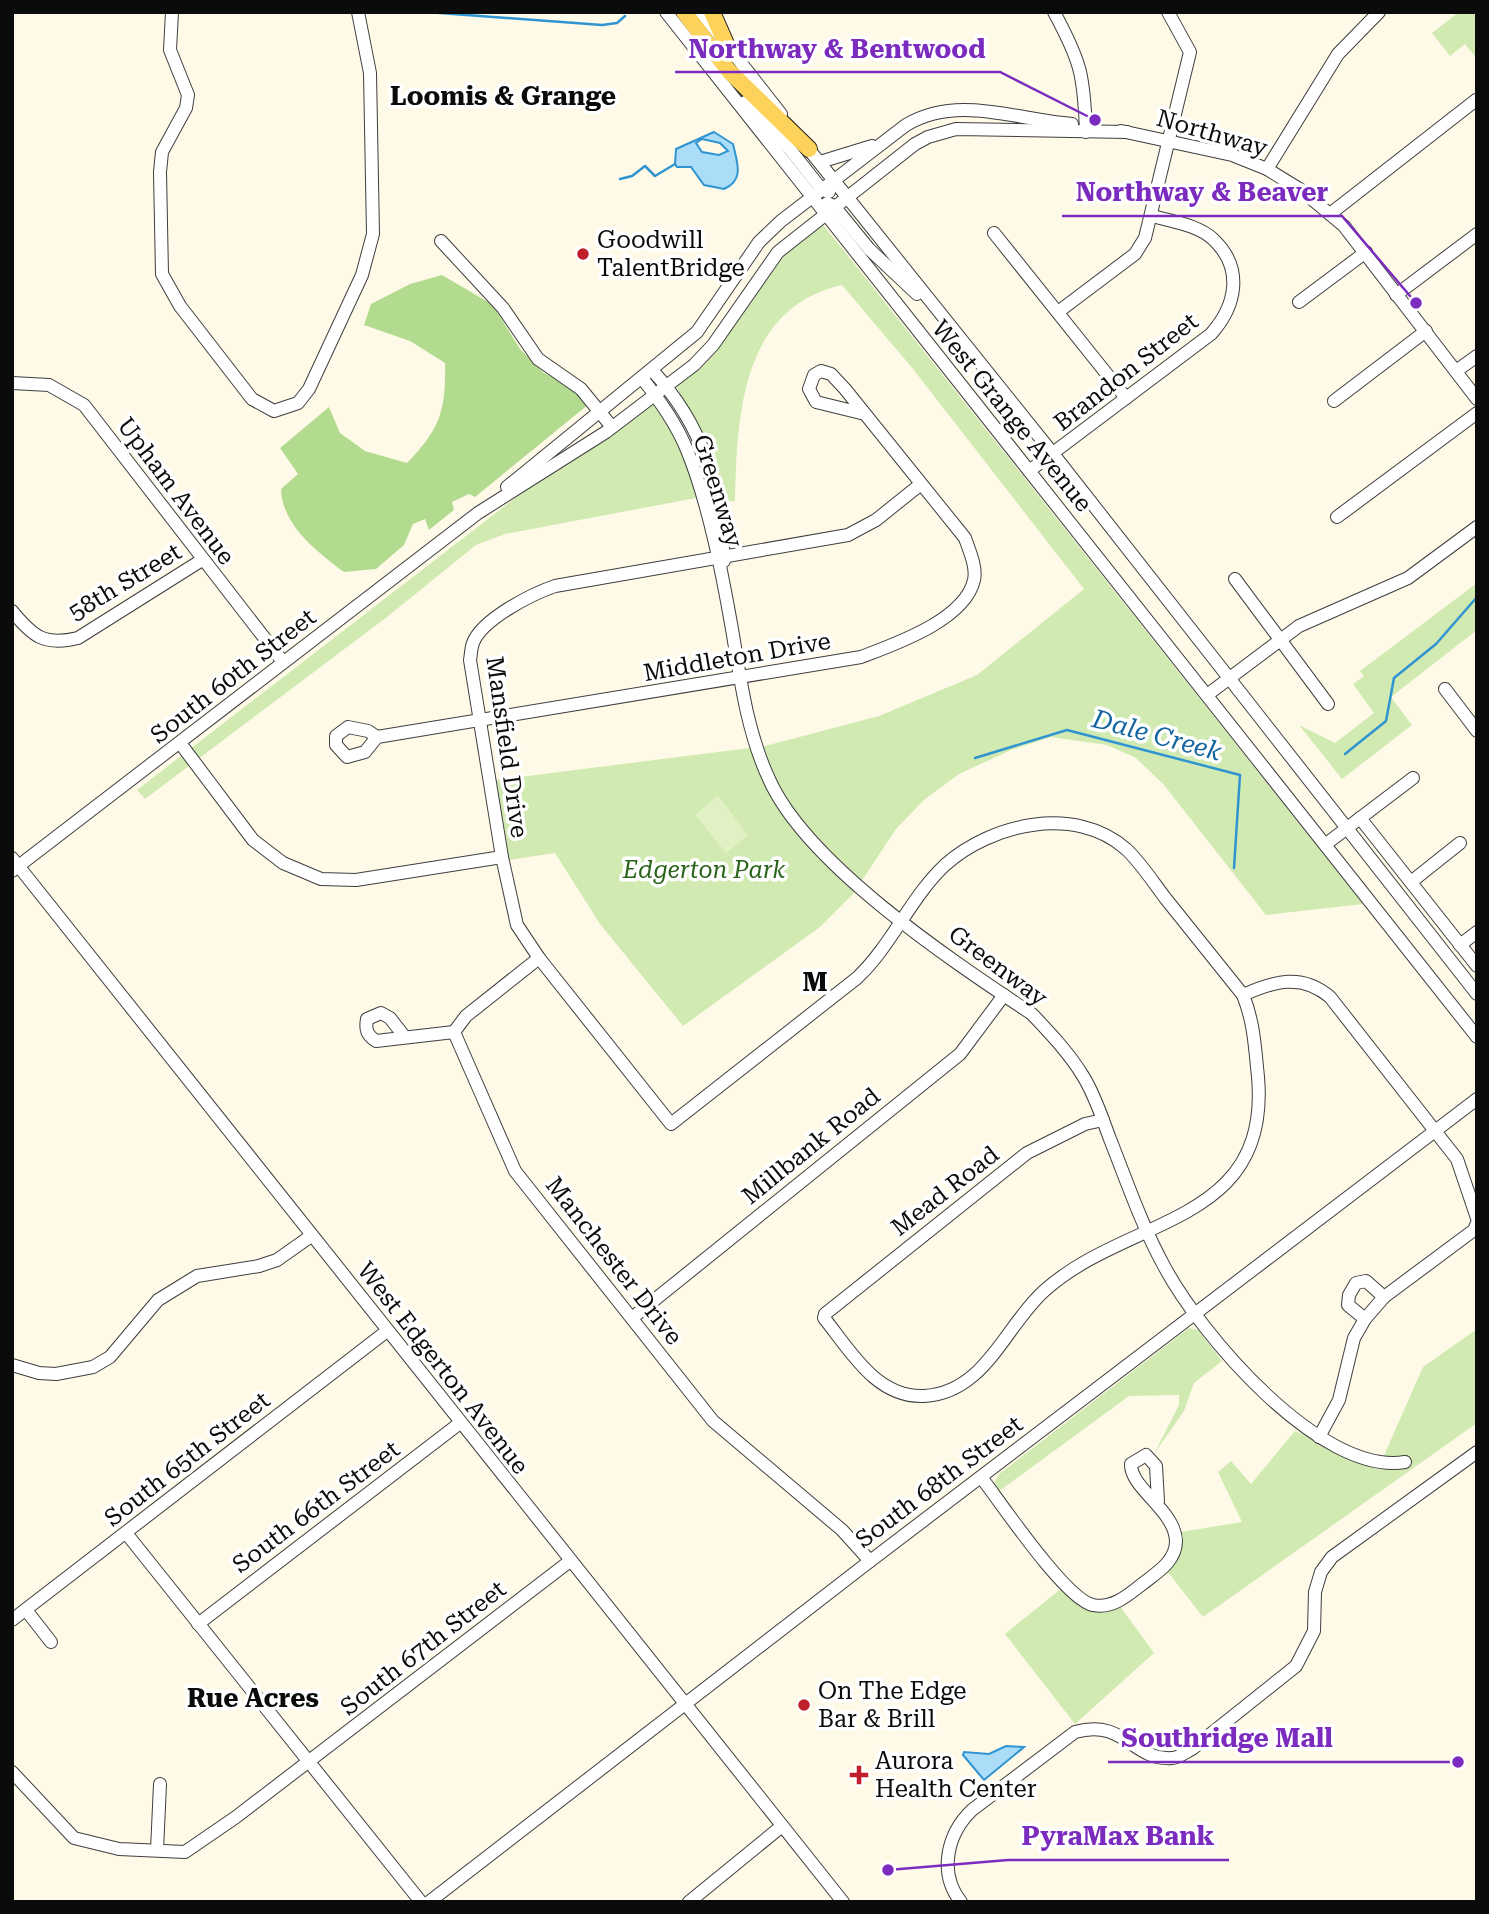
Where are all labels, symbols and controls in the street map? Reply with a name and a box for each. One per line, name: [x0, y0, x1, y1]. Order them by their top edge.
callout: Northway & Bentwood: [675, 25, 1000, 72]
text: Northway & Bentwood: [688, 34, 986, 64]
district label: Loomis & Grange: [390, 81, 616, 111]
street label: Northway: [1153, 104, 1272, 162]
callout: Northway & Beaver: [1062, 169, 1342, 216]
text: Northway & Beaver: [1076, 177, 1328, 207]
place label: Goodwill TalentBridge: [597, 226, 745, 282]
marker: Goodwill TalentBridge: [575, 246, 591, 262]
street label: Brandon Street: [1049, 307, 1203, 437]
street label: West Grange Avenue: [926, 315, 1098, 517]
street label: Upham Avenue: [112, 412, 240, 570]
street label: Greenway: [688, 431, 749, 551]
street label: 58th Street: [64, 537, 186, 627]
street label: South 60th Street: [145, 603, 321, 749]
street label: Middleton Drive: [641, 627, 833, 687]
street label: Mansfield Drive: [480, 654, 534, 840]
water label: Dale Creek: [1088, 703, 1226, 767]
park label: Edgerton Park: [622, 856, 785, 884]
street label: Greenway: [943, 920, 1053, 1013]
district label: M: [802, 967, 828, 997]
street label: Millbank Road: [737, 1082, 885, 1210]
street label: Mead Road: [886, 1140, 1004, 1242]
street label: Manchester Drive: [540, 1172, 688, 1350]
street label: West Edgerton Avenue: [352, 1256, 534, 1480]
street label: South 65th Street: [99, 1386, 275, 1532]
street label: South 68th Street: [850, 1410, 1028, 1554]
street label: South 66th Street: [227, 1435, 405, 1579]
street label: South 67th Street: [335, 1575, 511, 1721]
place label: On The Edge Bar & Brill: [818, 1677, 967, 1733]
district label: Rue Acres: [187, 1683, 319, 1713]
marker: On The Edge Bar & Brill: [796, 1697, 812, 1713]
callout: Southridge Mall: [1108, 1715, 1347, 1762]
text: Southridge Mall: [1121, 1723, 1333, 1753]
place label: Aurora Health Center: [875, 1747, 1037, 1803]
marker: Aurora Health Center: [849, 1765, 869, 1785]
callout: PyraMax Bank: [1008, 1813, 1229, 1860]
text: PyraMax Bank: [1022, 1821, 1215, 1851]

